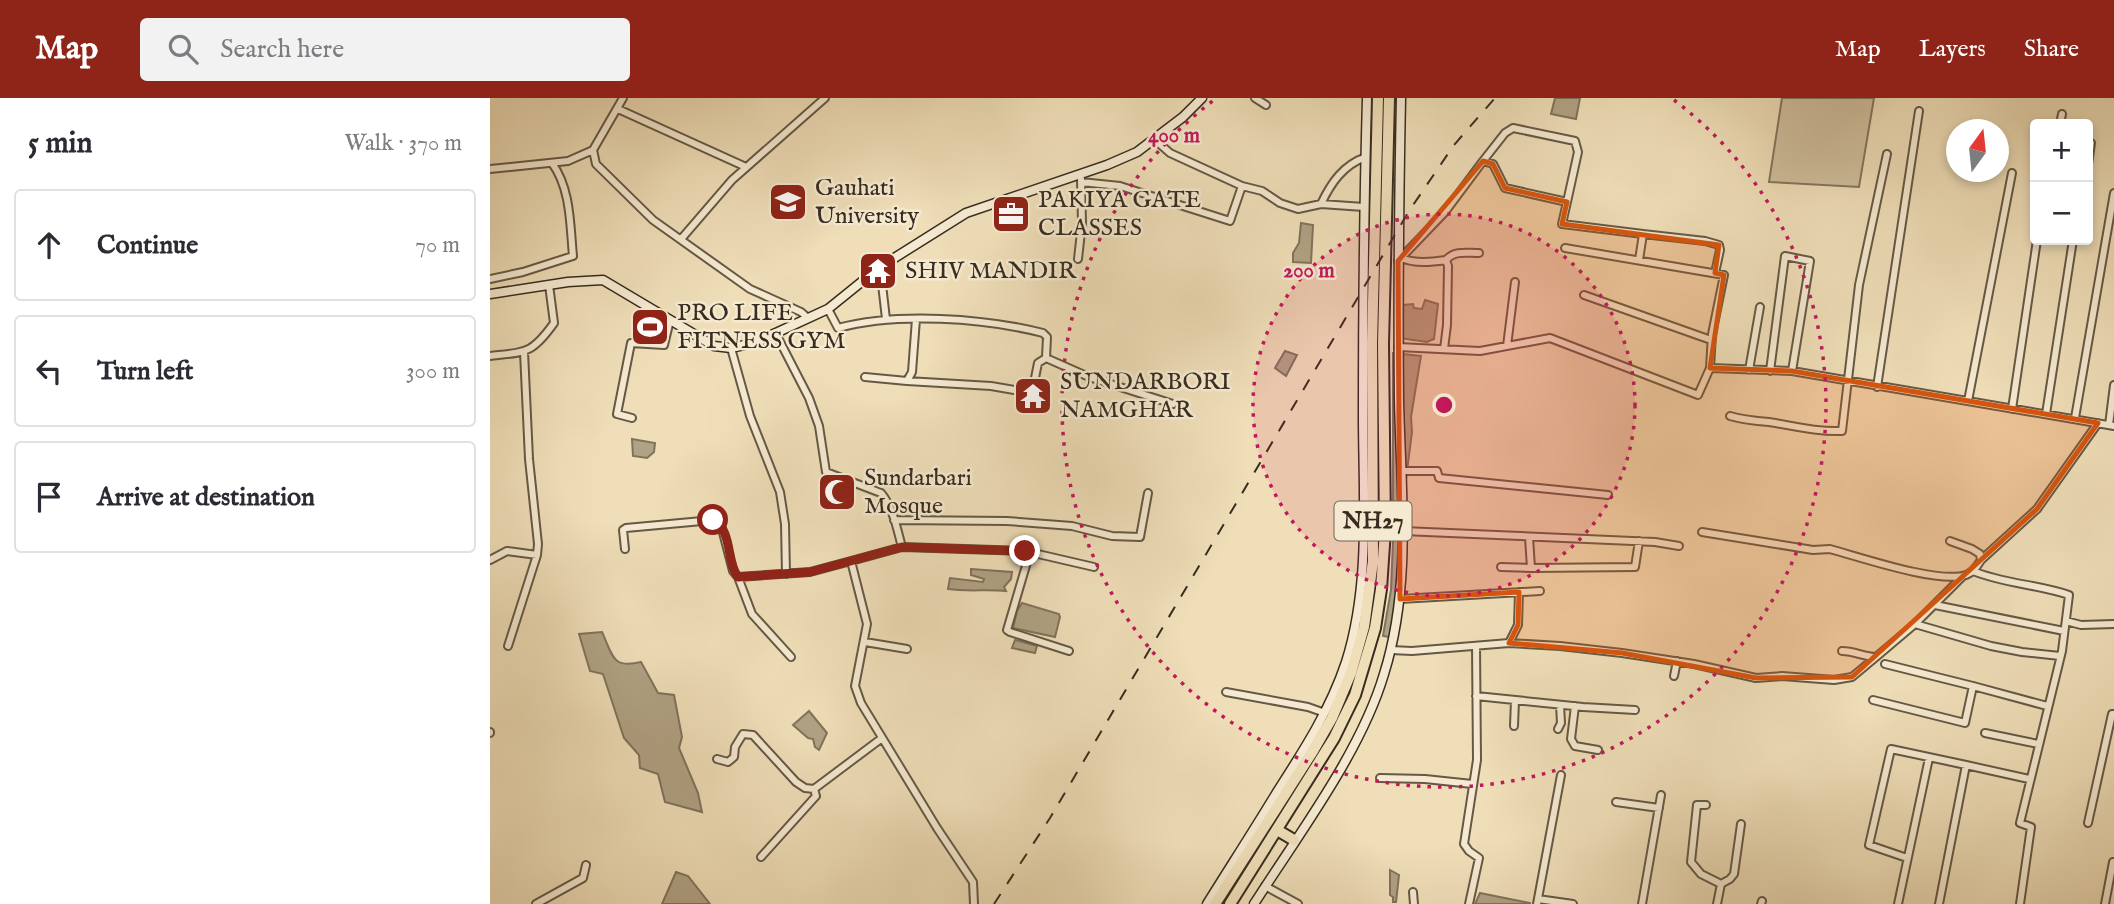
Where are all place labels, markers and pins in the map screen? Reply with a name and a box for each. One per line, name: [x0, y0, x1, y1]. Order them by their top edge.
place label: Gauhati University: [815, 173, 919, 232]
school or university icon: Gauhati University: [767, 181, 809, 223]
place label: PAKIYA GATE CLASSES: [1038, 185, 1201, 244]
office icon: PAKIYA GATE CLASSES: [990, 193, 1032, 235]
temple icon: SHIV MANDIR: [857, 250, 899, 292]
place label: SHIV MANDIR: [905, 256, 1077, 287]
place label: PRO LIFE FITNESS GYM: [677, 298, 846, 357]
sports icon: PRO LIFE FITNESS GYM: [629, 306, 671, 348]
place label: SUNDARBORI NAMGHAR: [1060, 367, 1230, 426]
temple icon: SUNDARBORI NAMGHAR: [1012, 375, 1054, 417]
centre of rings: [1432, 393, 1456, 417]
place label: Sundarbari Mosque: [864, 463, 972, 522]
mosque icon: Sundarbari Mosque: [816, 471, 858, 513]

